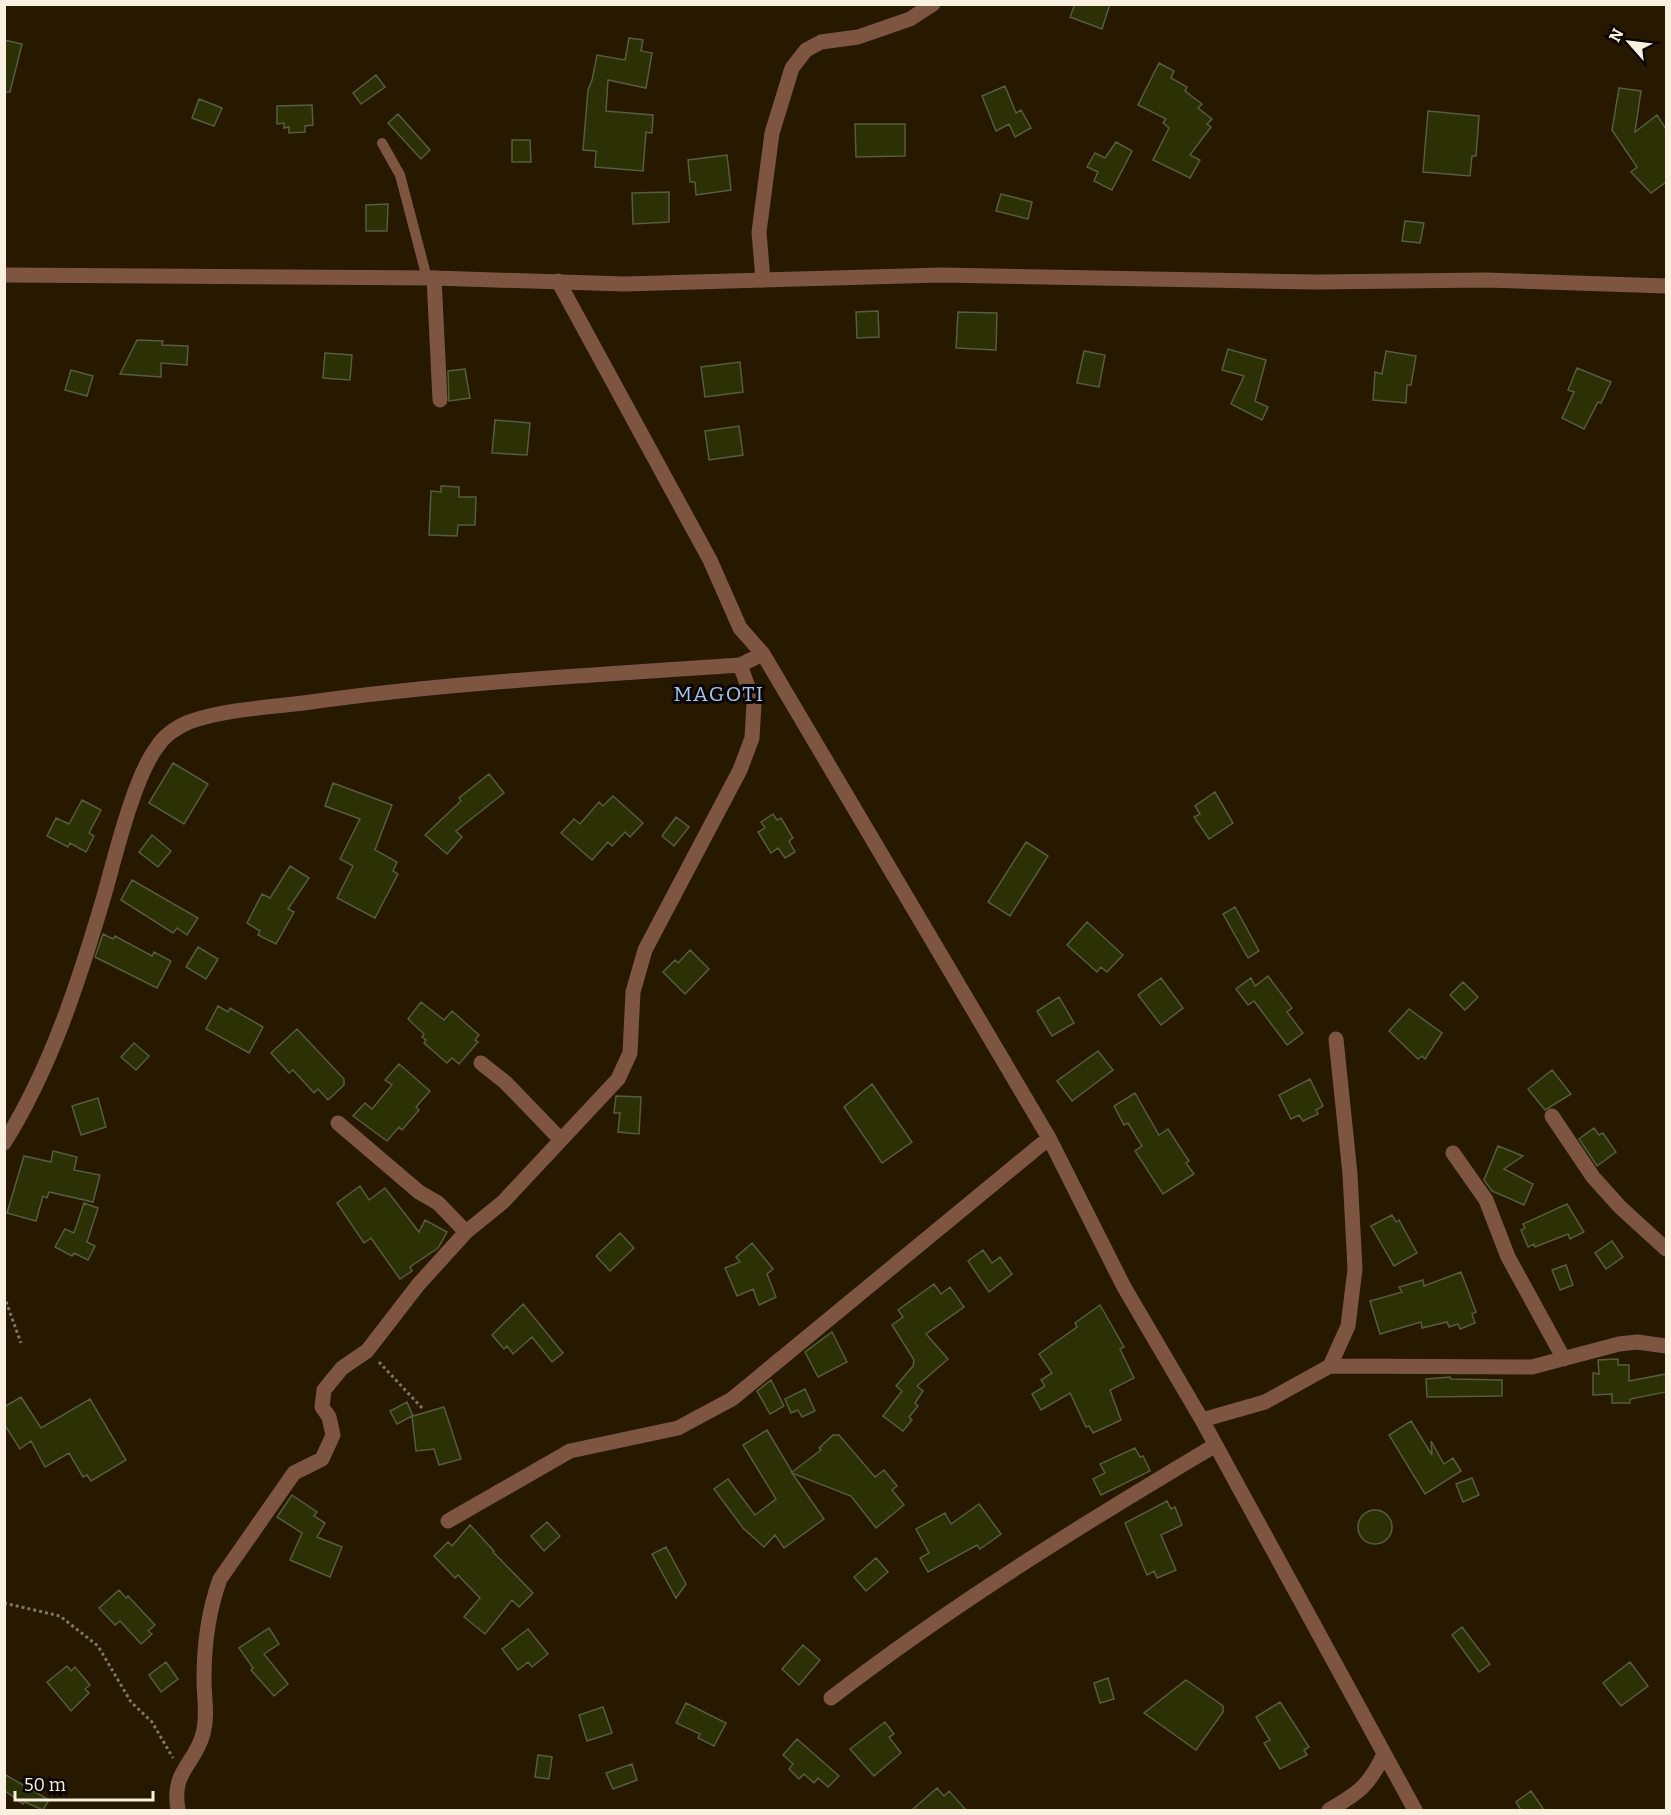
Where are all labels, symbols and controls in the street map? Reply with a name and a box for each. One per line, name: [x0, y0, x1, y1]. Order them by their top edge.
north arrow: [1599, 12, 1659, 72]
text: N: [1605, 25, 1627, 45]
district label: MAGOTI: [673, 681, 765, 707]
scale bar: [15, 1764, 153, 1802]
text: 50 m: [24, 1774, 66, 1796]

